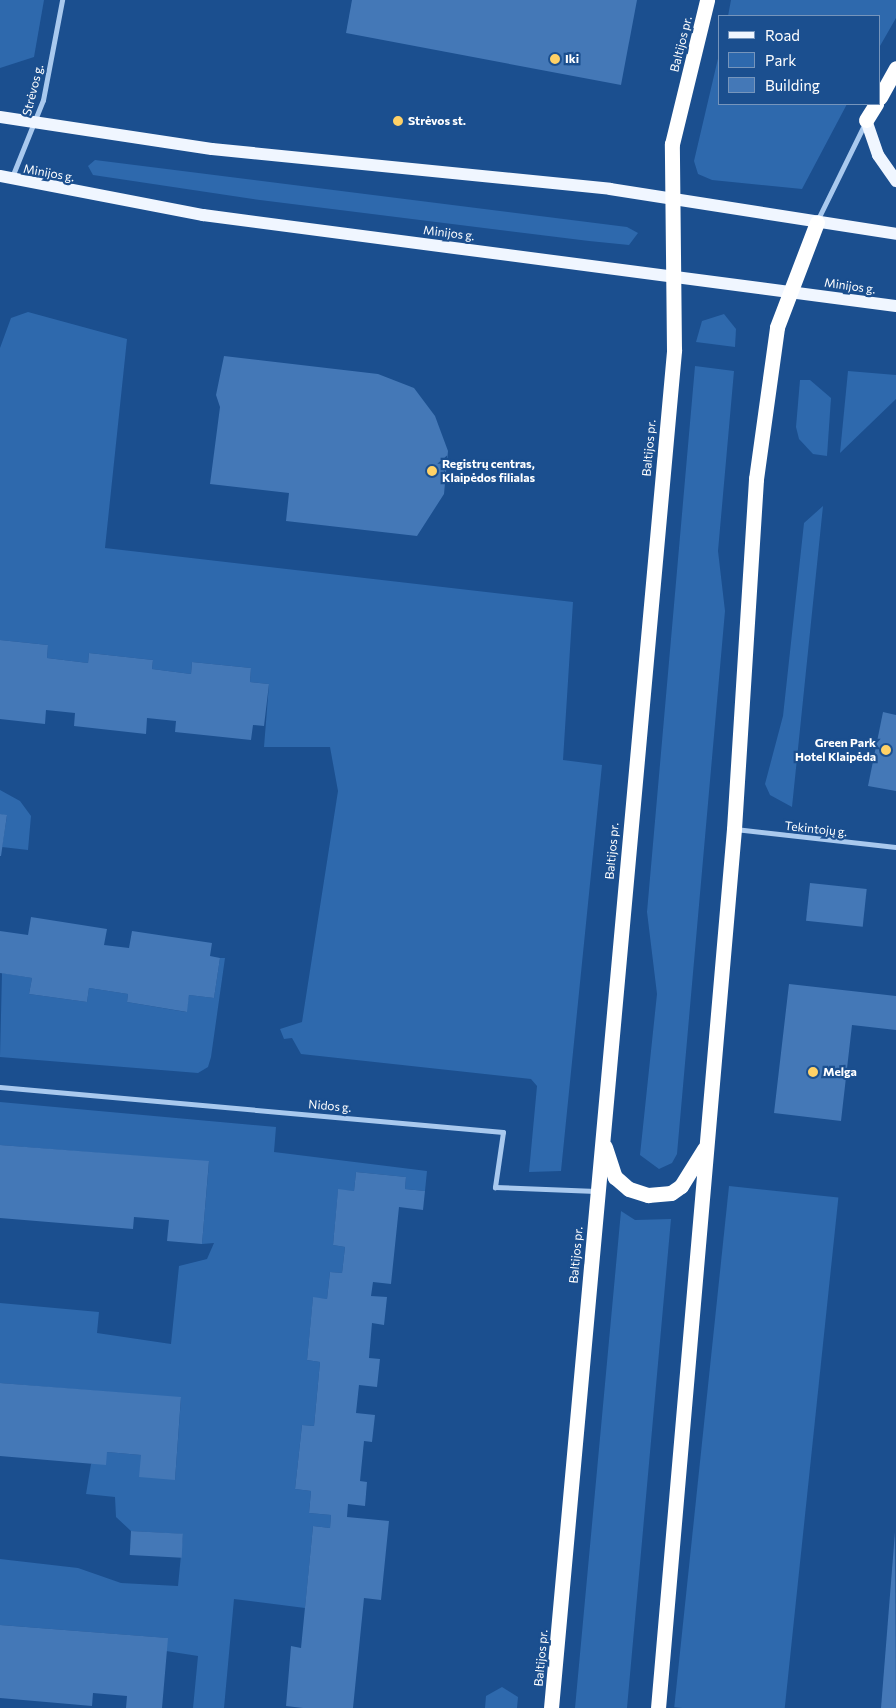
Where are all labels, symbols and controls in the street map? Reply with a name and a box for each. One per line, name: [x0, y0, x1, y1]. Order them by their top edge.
street label: Baltijos pr.: [667, 15, 695, 73]
legend: [718, 15, 881, 105]
text: Road: [765, 26, 800, 44]
text: Park: [765, 51, 796, 69]
place label: Iki: [565, 52, 579, 66]
marker: Iki: [549, 53, 561, 65]
street label: Strėvos g.: [20, 63, 46, 117]
text: Building: [765, 76, 820, 94]
place label: Strėvos st.: [408, 114, 466, 128]
marker: Strėvos st.: [392, 115, 404, 127]
street label: Minijos g.: [22, 161, 76, 185]
street label: Minijos g.: [422, 223, 476, 243]
street label: Minijos g.: [823, 275, 877, 297]
street label: Baltijos pr.: [639, 419, 659, 477]
place label: Registrų centras, Klaipėdos filialas: [442, 457, 535, 485]
marker: Registrų centras, Klaipėdos filialas: [426, 465, 438, 477]
place label: Green Park Hotel Klaipėda: [795, 736, 876, 764]
marker: Green Park Hotel Klaipėda: [880, 744, 892, 756]
street label: Tekintojų g.: [784, 819, 848, 839]
street label: Baltijos pr.: [602, 822, 622, 880]
place label: Melga: [823, 1065, 857, 1079]
marker: Melga: [807, 1066, 819, 1078]
street label: Nidos g.: [308, 1097, 352, 1115]
street label: Baltijos pr.: [566, 1226, 586, 1284]
street label: Baltijos pr.: [531, 1629, 551, 1687]

